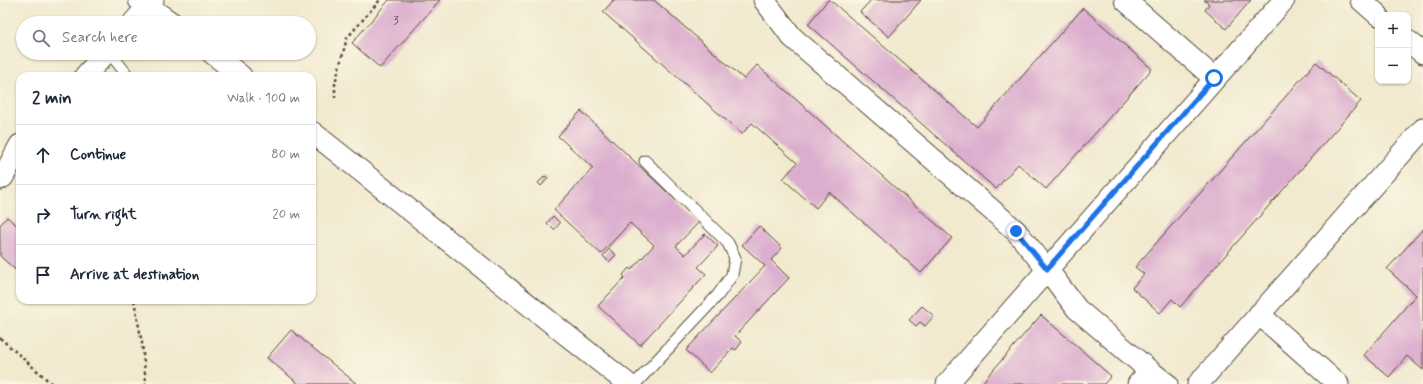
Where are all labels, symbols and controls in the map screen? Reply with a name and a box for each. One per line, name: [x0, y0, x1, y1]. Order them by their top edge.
map controls: [1375, 12, 1411, 84]
button: +: [1375, 12, 1411, 48]
house number: 3: [393, 13, 399, 29]
search box: [16, 16, 316, 60]
icon: search: [30, 27, 52, 49]
text: Search here: [62, 28, 138, 48]
button: −: [1375, 48, 1411, 84]
route start: [1205, 69, 1223, 87]
text: 2 min: [32, 87, 72, 109]
text: Walk · 100 m: [227, 90, 300, 107]
icon: ahead: [32, 144, 54, 166]
text: Continue: [70, 145, 126, 165]
text: 80 m: [271, 146, 300, 163]
icon: right: [32, 204, 54, 226]
text: Turn right: [70, 205, 137, 225]
text: 20 m: [272, 206, 300, 223]
route end: [1007, 222, 1025, 240]
icon: arrive: [32, 264, 54, 286]
text: Arrive at destination: [70, 265, 199, 285]

